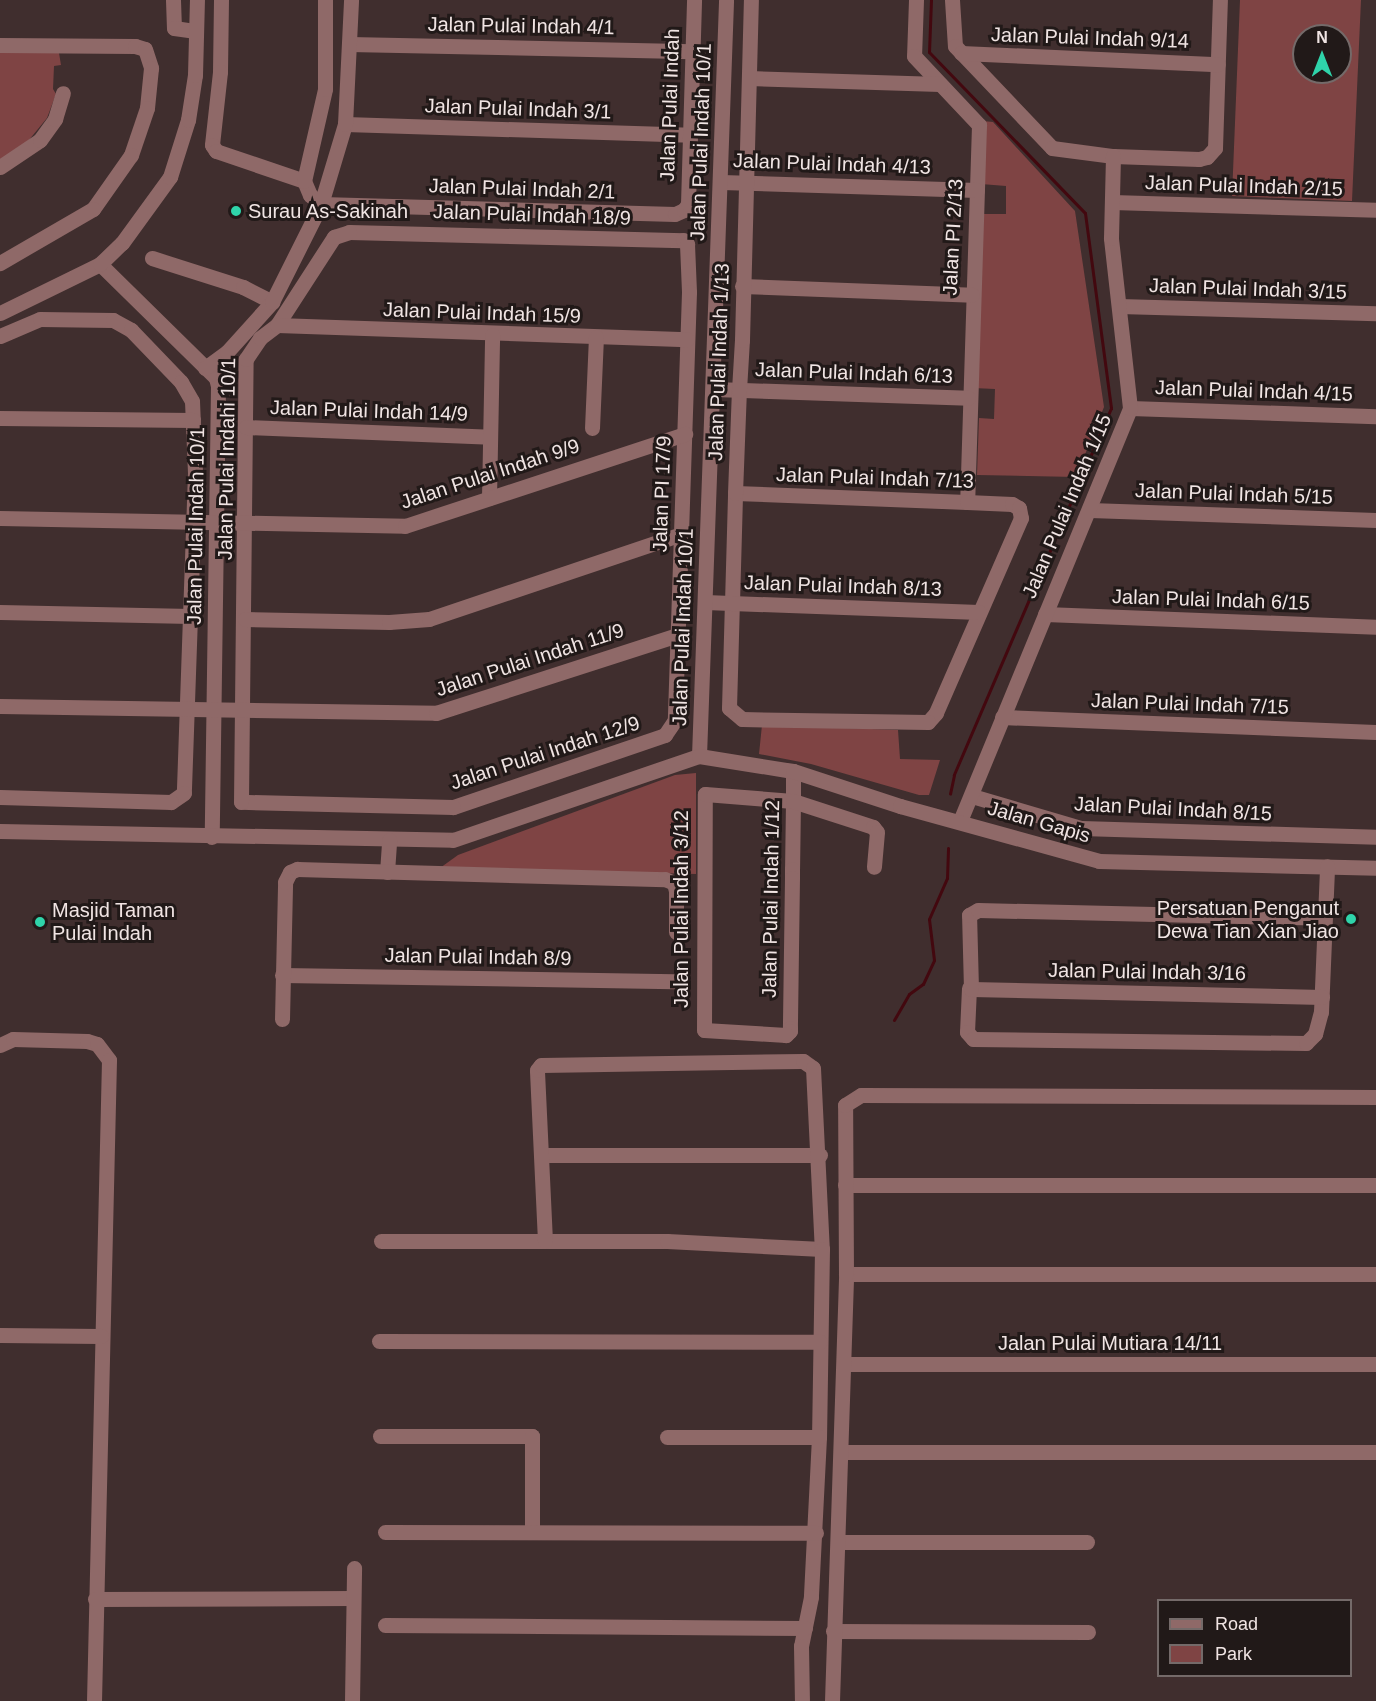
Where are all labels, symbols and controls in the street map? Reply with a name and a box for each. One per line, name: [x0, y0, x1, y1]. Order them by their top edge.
street label: Jalan Pulai Indah 4/1: [427, 12, 615, 40]
street label: Jalan Pulai Indah 9/14: [991, 23, 1189, 53]
north arrow: [1292, 24, 1352, 84]
street label: Jalan Pulai Indah: [655, 28, 685, 182]
text: N: [1316, 29, 1328, 46]
street label: Jalan Pulai Indah 10/1: [686, 43, 716, 241]
street label: Jalan Pulai Indah 3/1: [424, 94, 612, 124]
street label: Jalan Pulai Indah 4/13: [733, 149, 931, 179]
street label: Jalan Pulai Indah 2/15: [1145, 171, 1343, 201]
street label: Jalan Pulai Indah 2/1: [428, 174, 616, 204]
street label: Jalan PI 2/13: [938, 178, 968, 296]
place label: Surau As-Sakinah: [248, 199, 409, 223]
street label: Jalan Pulai Indah 18/9: [433, 200, 631, 230]
marker: Surau As-Sakinah: [229, 204, 243, 218]
street label: Jalan Pulai Indah 1/13: [704, 263, 734, 461]
street label: Jalan Pulai Indah 3/15: [1149, 274, 1347, 304]
street label: Jalan Pulai Indah 15/9: [383, 298, 581, 328]
street label: Jalan Pulai Indahi 10/1: [213, 358, 241, 560]
street label: Jalan Pulai Indah 6/13: [755, 358, 953, 388]
street label: Jalan Pulai Indah 4/15: [1155, 376, 1353, 406]
street label: Jalan Pulai Indah 14/9: [270, 396, 468, 426]
street label: Jalan Pulai Indah 1/15: [1017, 410, 1117, 602]
street label: Jalan Pulai Indah 10/1: [182, 427, 210, 625]
street label: Jalan Pulai Indah 9/9: [397, 434, 583, 514]
street label: Jalan PI 17/9: [648, 435, 676, 553]
street label: Jalan Pulai Indah 7/13: [776, 463, 974, 493]
street label: Jalan Pulai Indah 5/15: [1135, 479, 1333, 509]
street label: Jalan Pulai Indah 10/1: [668, 528, 698, 726]
street label: Jalan Pulai Indah 8/13: [744, 571, 942, 601]
street label: Jalan Pulai Indah 6/15: [1112, 585, 1310, 615]
street label: Jalan Pulai Indah 11/9: [433, 618, 627, 702]
street label: Jalan Pulai Indah 7/15: [1091, 689, 1289, 719]
street label: Jalan Pulai Indah 12/9: [447, 711, 643, 795]
street label: Jalan Pulai Indah 8/15: [1074, 792, 1272, 826]
street label: Jalan Gapis: [985, 796, 1093, 848]
street label: Jalan Pulai Indah 1/12: [757, 800, 785, 998]
street label: Jalan Pulai Indah 3/12: [669, 810, 693, 1008]
place label: Persatuan Penganut Dewa Tian Xian Jiao: [1156, 896, 1339, 943]
place label: Masjid Taman Pulai Indah: [52, 898, 175, 945]
marker: Persatuan Penganut Dewa Tian Xian Jiao: [1344, 912, 1358, 926]
marker: Masjid Taman Pulai Indah: [33, 915, 47, 929]
street label: Jalan Pulai Indah 8/9: [384, 943, 572, 971]
street label: Jalan Pulai Indah 3/16: [1048, 958, 1246, 986]
street label: Jalan Pulai Mutiara 14/11: [998, 1331, 1222, 1355]
legend: [1157, 1599, 1352, 1677]
text: Road: [1215, 1614, 1258, 1634]
text: Park: [1215, 1644, 1252, 1664]

